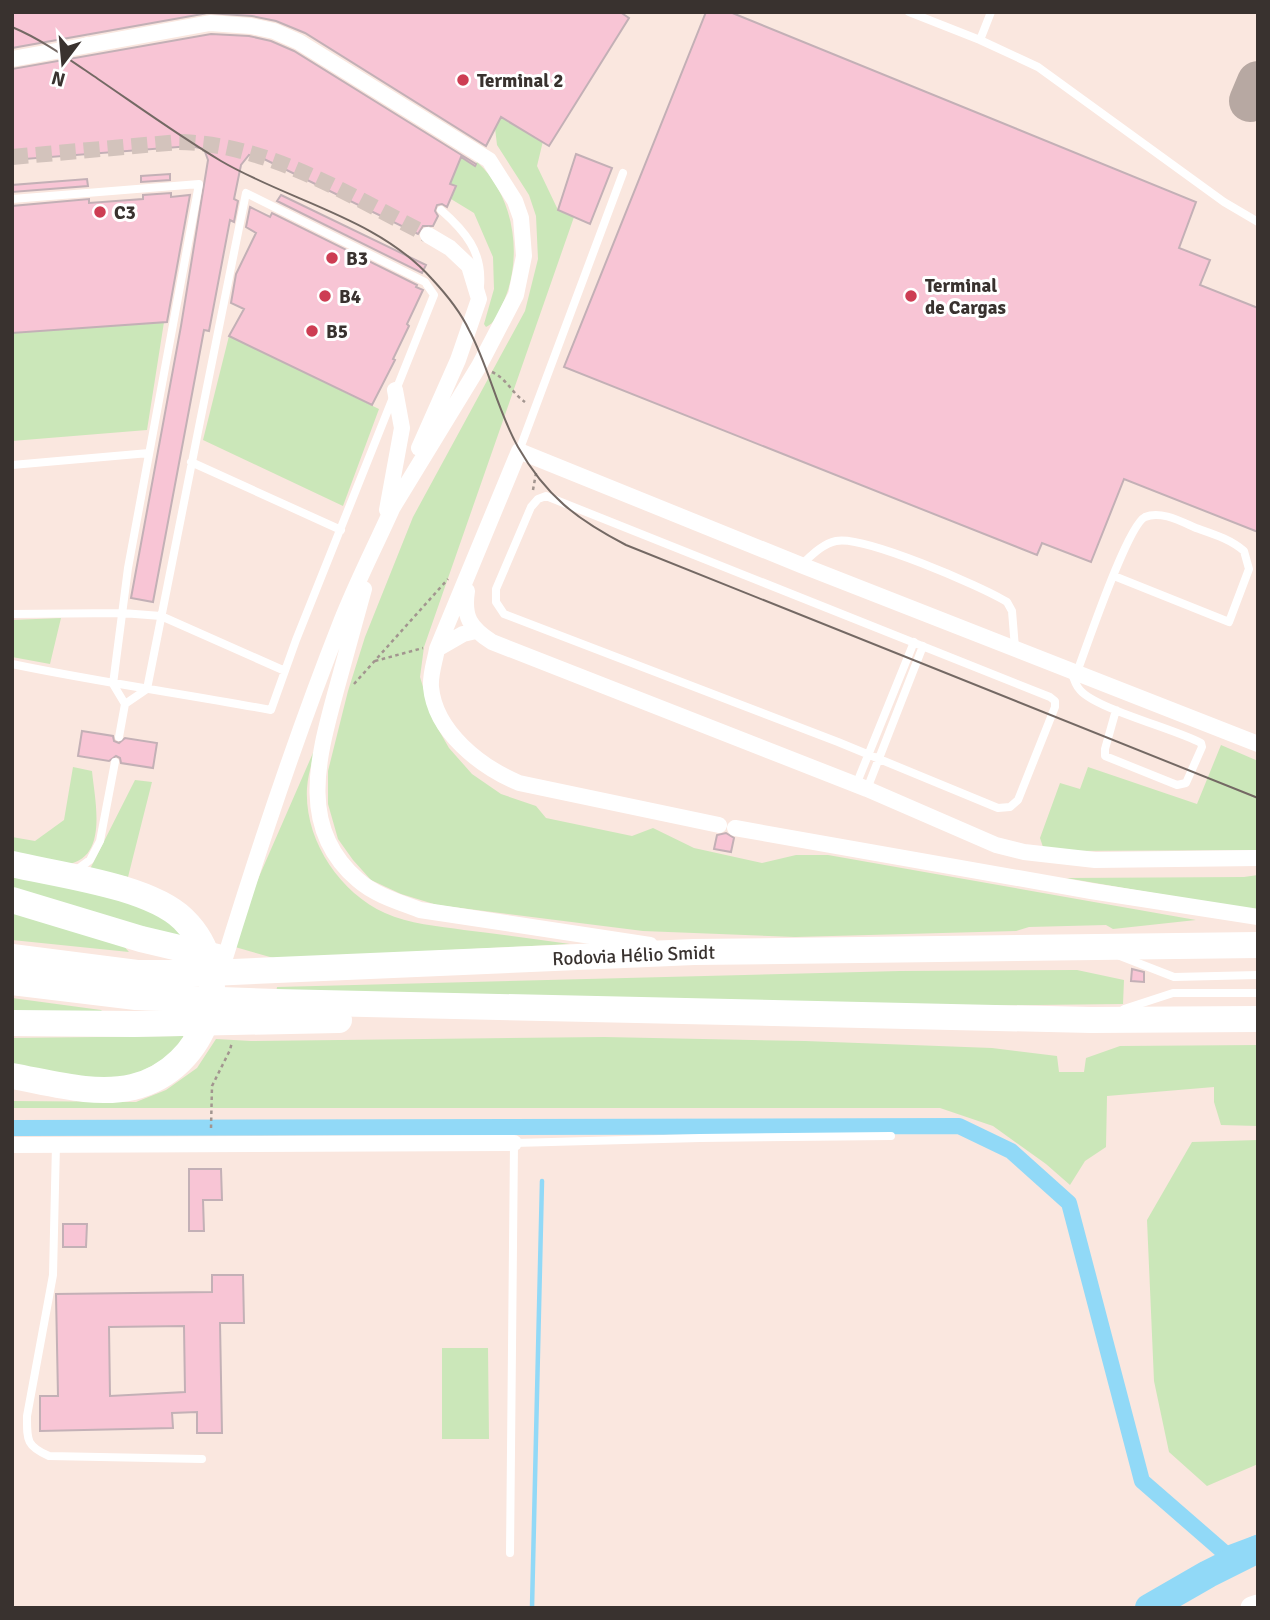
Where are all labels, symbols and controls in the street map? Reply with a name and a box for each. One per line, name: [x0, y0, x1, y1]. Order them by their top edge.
north arrow: [28, 28, 98, 98]
text: N: [49, 65, 68, 92]
place label: Terminal 2: [477, 69, 564, 93]
marker: Terminal 2: [455, 72, 471, 88]
place label: C3: [114, 201, 136, 225]
marker: C3: [92, 204, 108, 220]
place label: B3: [346, 247, 368, 271]
marker: B3: [324, 250, 340, 266]
place label: Terminal de Cargas: [925, 274, 1006, 320]
place label: B4: [339, 285, 361, 309]
marker: B4: [317, 288, 333, 304]
marker: Terminal de Cargas: [903, 288, 919, 304]
place label: B5: [326, 320, 348, 344]
marker: B5: [304, 323, 320, 339]
street label: Rodovia Hélio Smidt: [552, 941, 715, 971]

